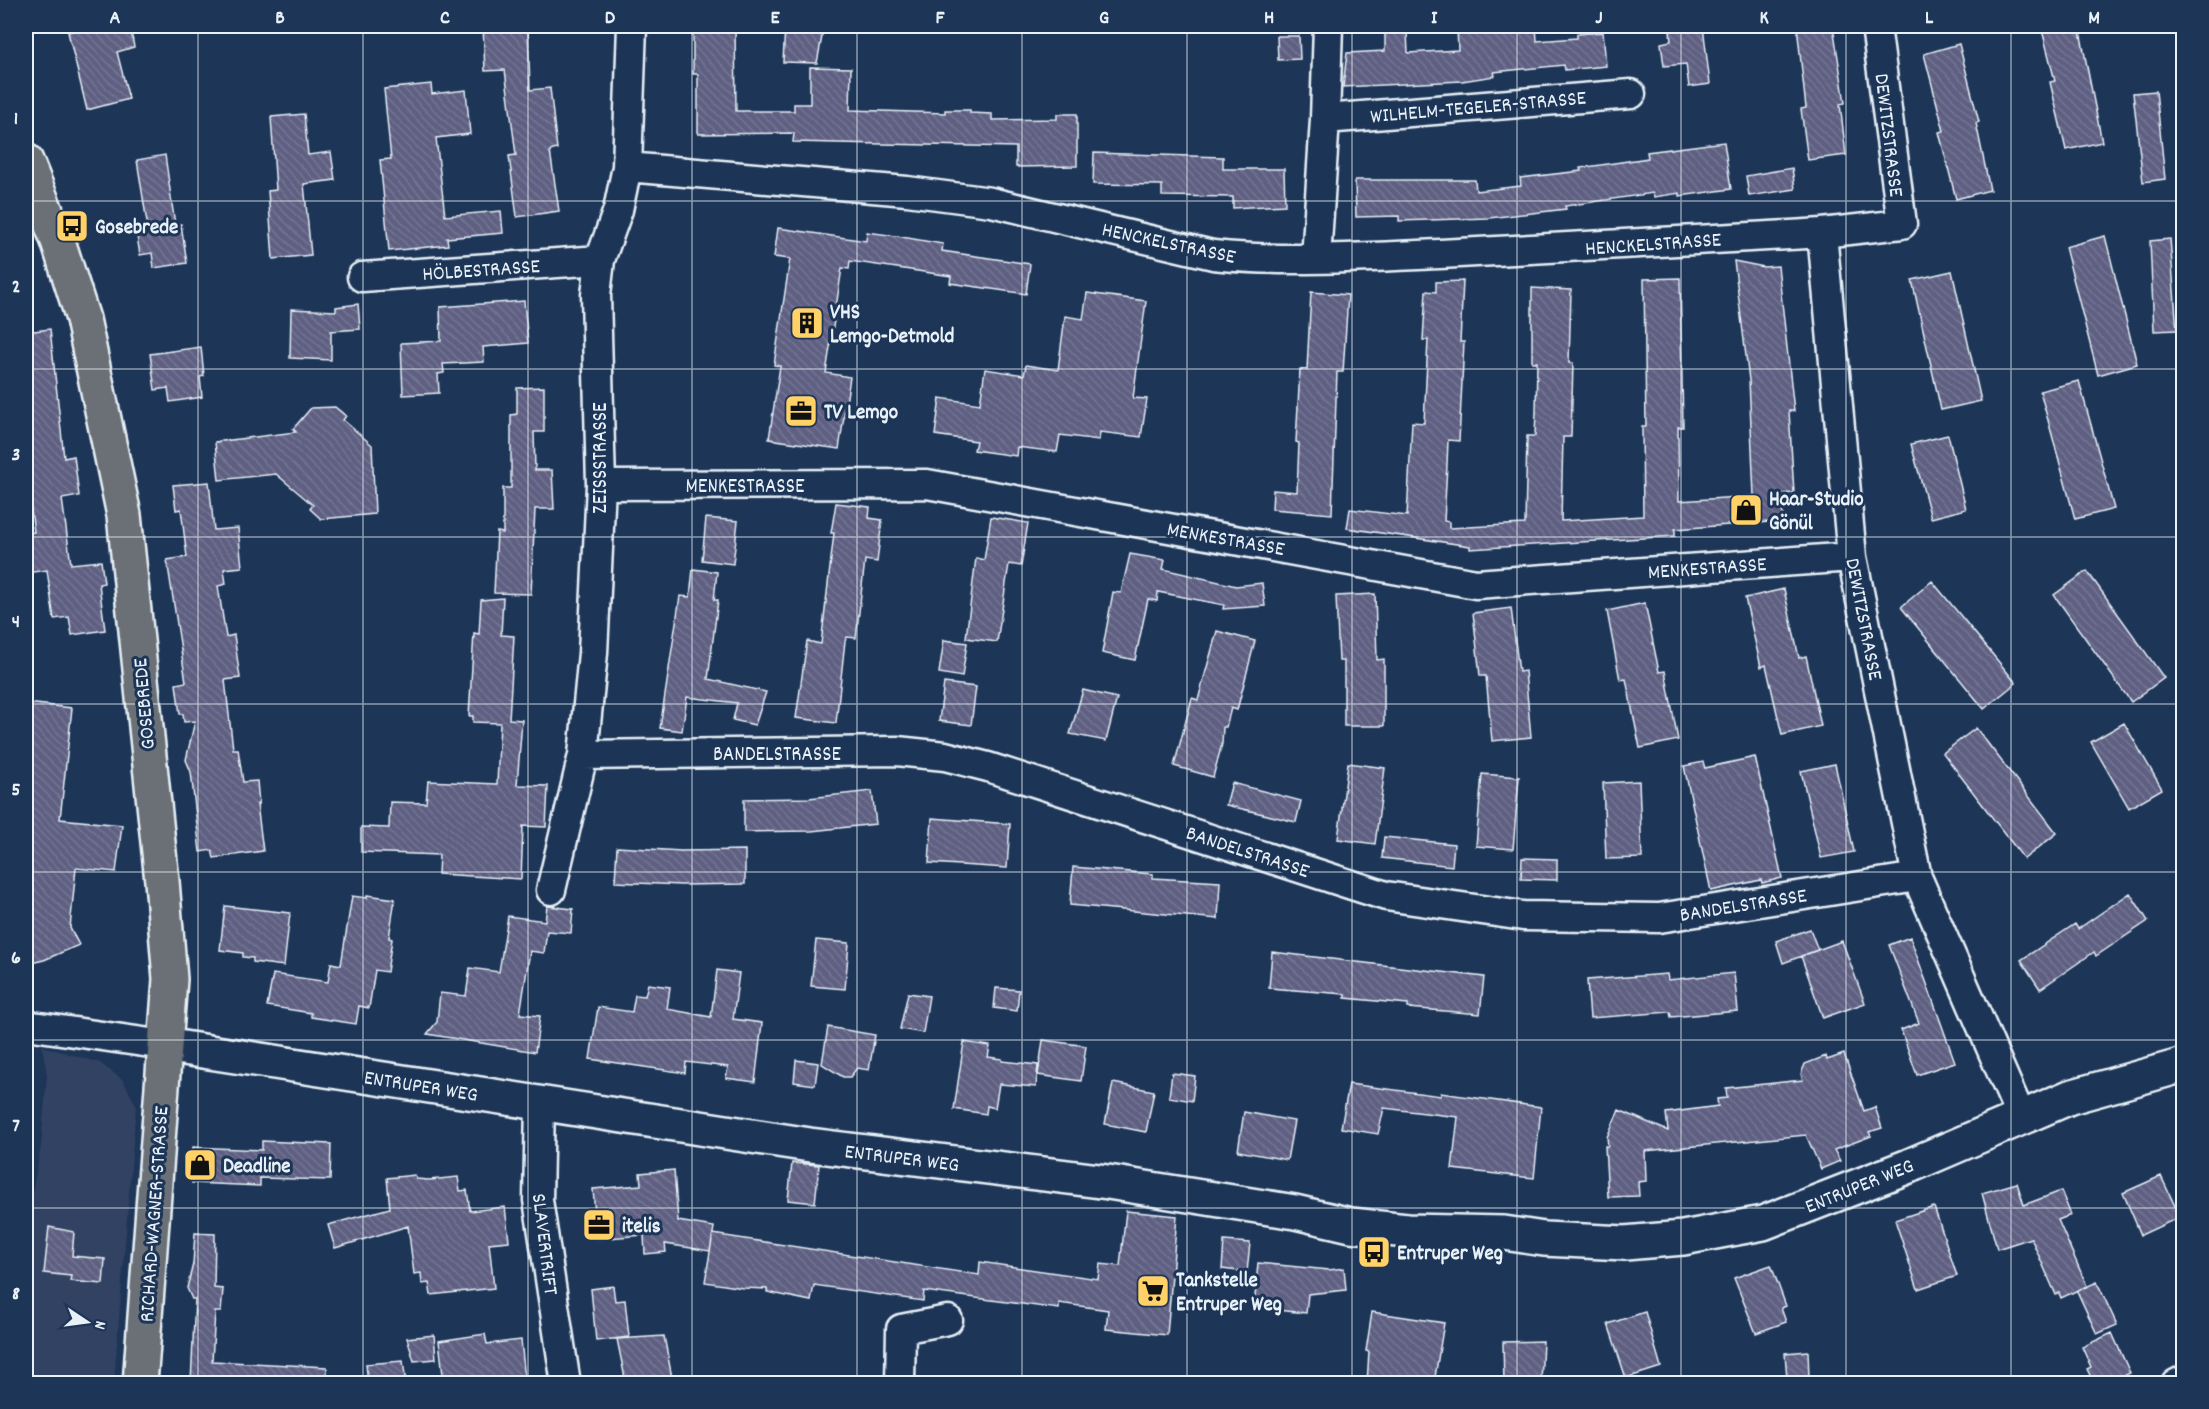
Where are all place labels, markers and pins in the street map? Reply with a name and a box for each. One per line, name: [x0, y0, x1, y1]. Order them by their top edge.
bus stop icon: Gosebrede: [54, 208, 90, 244]
place label: Gosebrede: [95, 214, 178, 244]
place label: VHS Lemgo-Detmold: [830, 299, 955, 353]
building icon: VHS Lemgo-Detmold: [789, 305, 825, 341]
office icon: TV Lemgo: [783, 393, 819, 429]
place label: TV Lemgo: [824, 399, 898, 429]
place label: Haar-Studio Gönül: [1769, 486, 1864, 540]
shop icon: Haar-Studio Gönül: [1728, 492, 1764, 528]
shop icon: Deadline: [182, 1147, 218, 1183]
place label: Deadline: [223, 1153, 291, 1183]
office icon: itelis: [581, 1207, 617, 1243]
place label: itelis: [622, 1213, 661, 1243]
bus stop icon: Entruper Weg: [1356, 1234, 1392, 1270]
place label: Entruper Weg: [1397, 1240, 1503, 1270]
place label: Tankstelle Entruper Weg: [1176, 1267, 1282, 1321]
supermarket icon: Tankstelle Entruper Weg: [1135, 1273, 1171, 1309]

